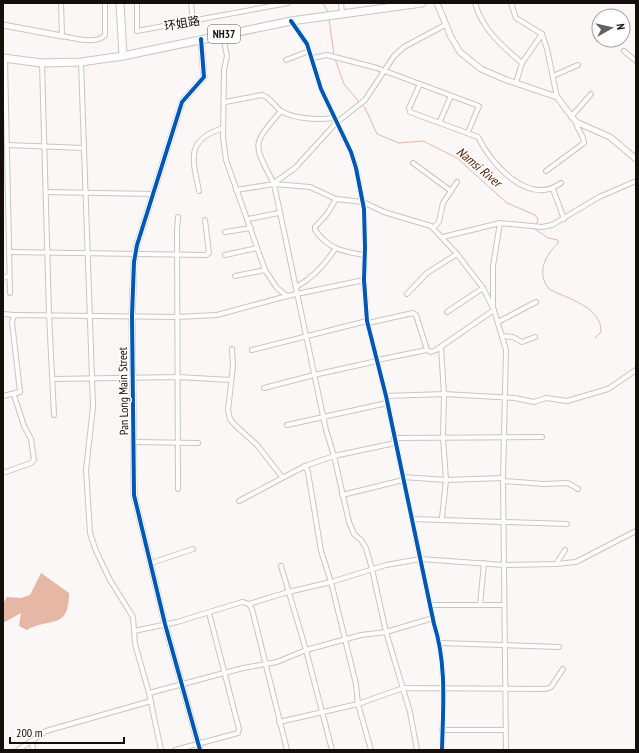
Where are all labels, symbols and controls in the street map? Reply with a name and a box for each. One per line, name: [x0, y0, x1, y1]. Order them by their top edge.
north arrow: [591, 8, 631, 48]
street label: 环姐路: [163, 12, 201, 34]
text: N: [614, 23, 628, 31]
road number: NH37: [208, 25, 240, 43]
water label: Namsi River: [453, 143, 507, 192]
street label: Pan Long Main Street: [115, 346, 131, 435]
scale bar: [10, 719, 124, 745]
text: 200 m: [16, 725, 43, 740]

